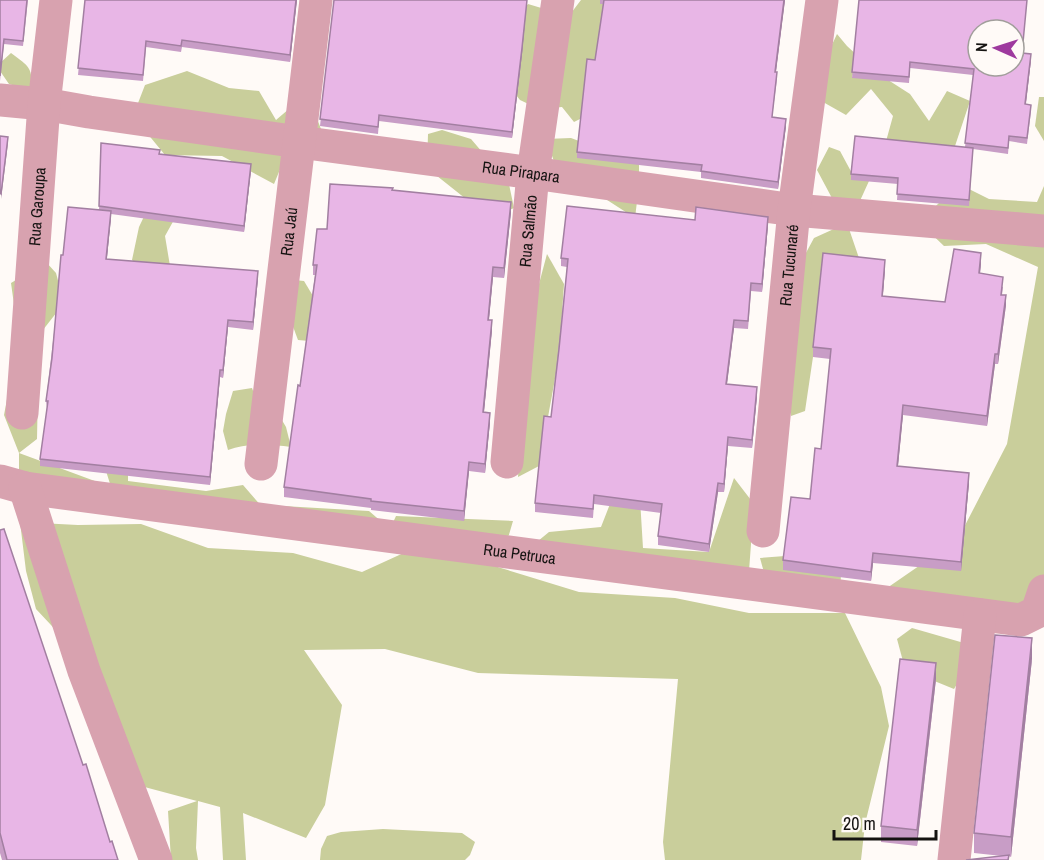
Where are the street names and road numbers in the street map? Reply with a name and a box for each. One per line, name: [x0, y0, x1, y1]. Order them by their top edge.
street label: Rua Pirapara: [481, 155, 562, 188]
street label: Rua Garoupa: [23, 166, 51, 247]
street label: Rua Salmão: [514, 194, 542, 268]
street label: Rua Jaú: [275, 206, 302, 257]
street label: Rua Tucunaré: [774, 223, 804, 307]
street label: Rua Petruca: [482, 538, 558, 569]

